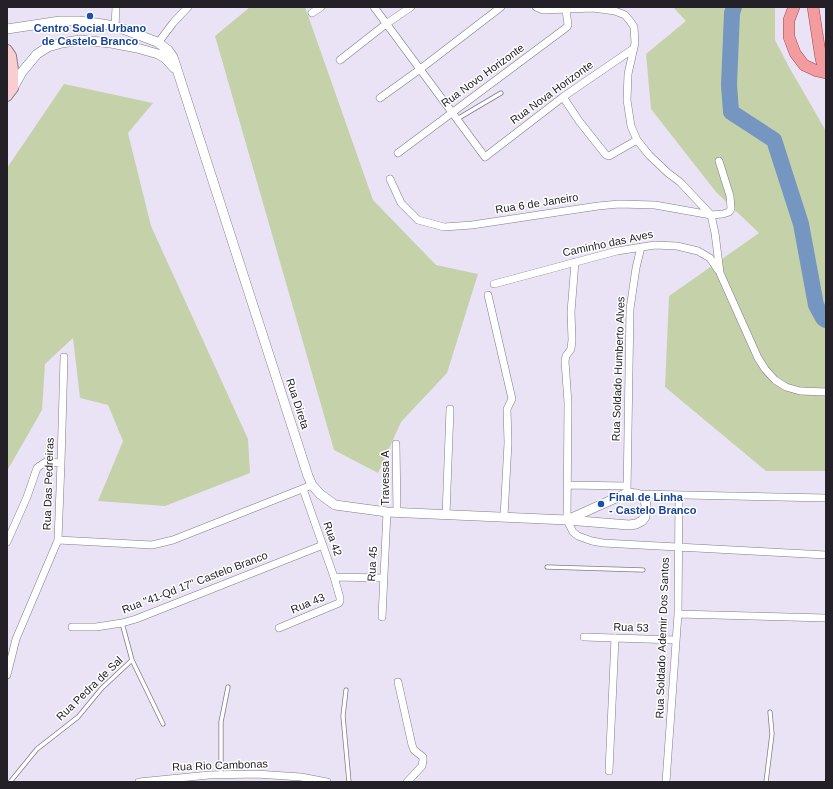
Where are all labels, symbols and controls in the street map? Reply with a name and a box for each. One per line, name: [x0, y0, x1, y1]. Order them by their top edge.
marker: Centro Social Urbano de Castelo Branco: [85, 11, 95, 21]
place label: Centro Social Urbano de Castelo Branco: [34, 22, 146, 48]
street label: Rua Novo Horizonte: [439, 42, 527, 110]
street label: Rua Nova Horizonte: [508, 59, 596, 127]
street label: Rua 6 de Janeiro: [495, 191, 579, 217]
street label: Caminho das Aves: [562, 228, 654, 260]
street label: Rua Soldado Humberto Alves: [610, 296, 628, 442]
street label: Rua Direta: [283, 377, 311, 431]
street label: Rua Das Pedreiras: [41, 437, 57, 531]
street label: Travessa A: [379, 450, 393, 506]
place label: Final de Linha - Castelo Branco: [609, 491, 696, 517]
marker: Final de Linha - Castelo Branco: [596, 499, 606, 509]
street label: Rua 42: [320, 520, 344, 558]
street label: Rua 45: [365, 546, 381, 582]
street label: Rua "41-Qd 17" Castelo Branco: [120, 549, 270, 617]
street label: Rua Soldado Ademir Dos Santos: [654, 557, 672, 719]
street label: Rua 43: [289, 591, 327, 617]
street label: Rua 53: [613, 621, 649, 635]
street label: Rua Pedra de Sal: [54, 654, 126, 724]
street label: Rua Rio Cambonas: [172, 758, 268, 774]

